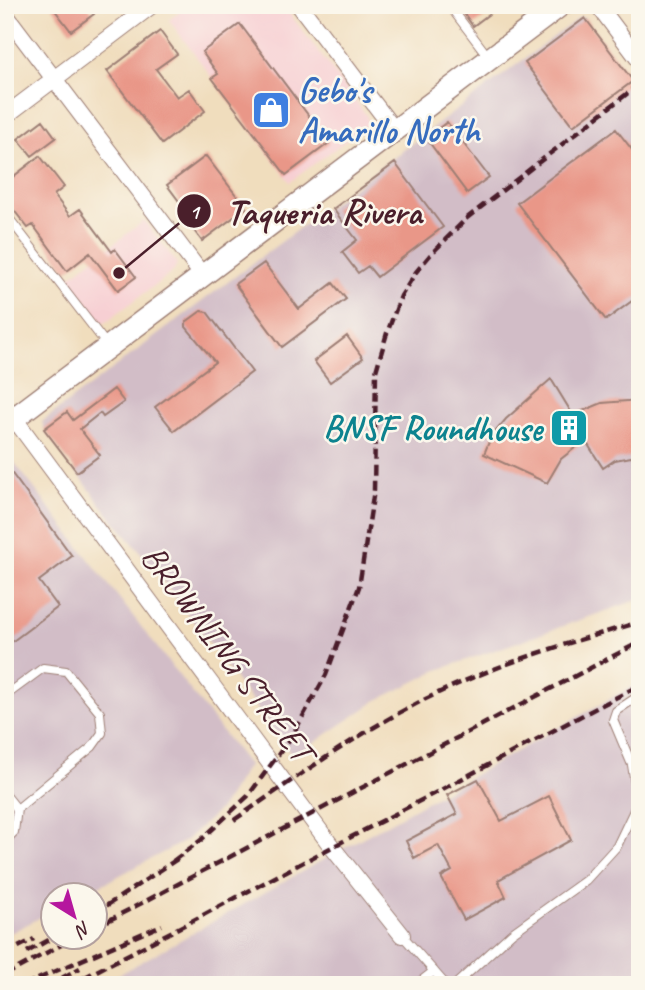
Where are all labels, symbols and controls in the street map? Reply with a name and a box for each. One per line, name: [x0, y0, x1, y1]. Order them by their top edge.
place label: Gebo's Amarillo North: [298, 68, 481, 153]
shop icon: Gebo's Amarillo North: [250, 89, 292, 131]
callout: Taqueria Rivera: [177, 182, 436, 240]
text: Taqueria Rivera: [226, 188, 424, 235]
text: 1: [189, 199, 201, 225]
place label: BNSF Roundhouse: [323, 406, 544, 451]
building icon: BNSF Roundhouse: [548, 407, 590, 449]
street label: BROWNING STREET: [131, 536, 328, 776]
north arrow: [38, 881, 108, 951]
text: N: [69, 916, 96, 944]

